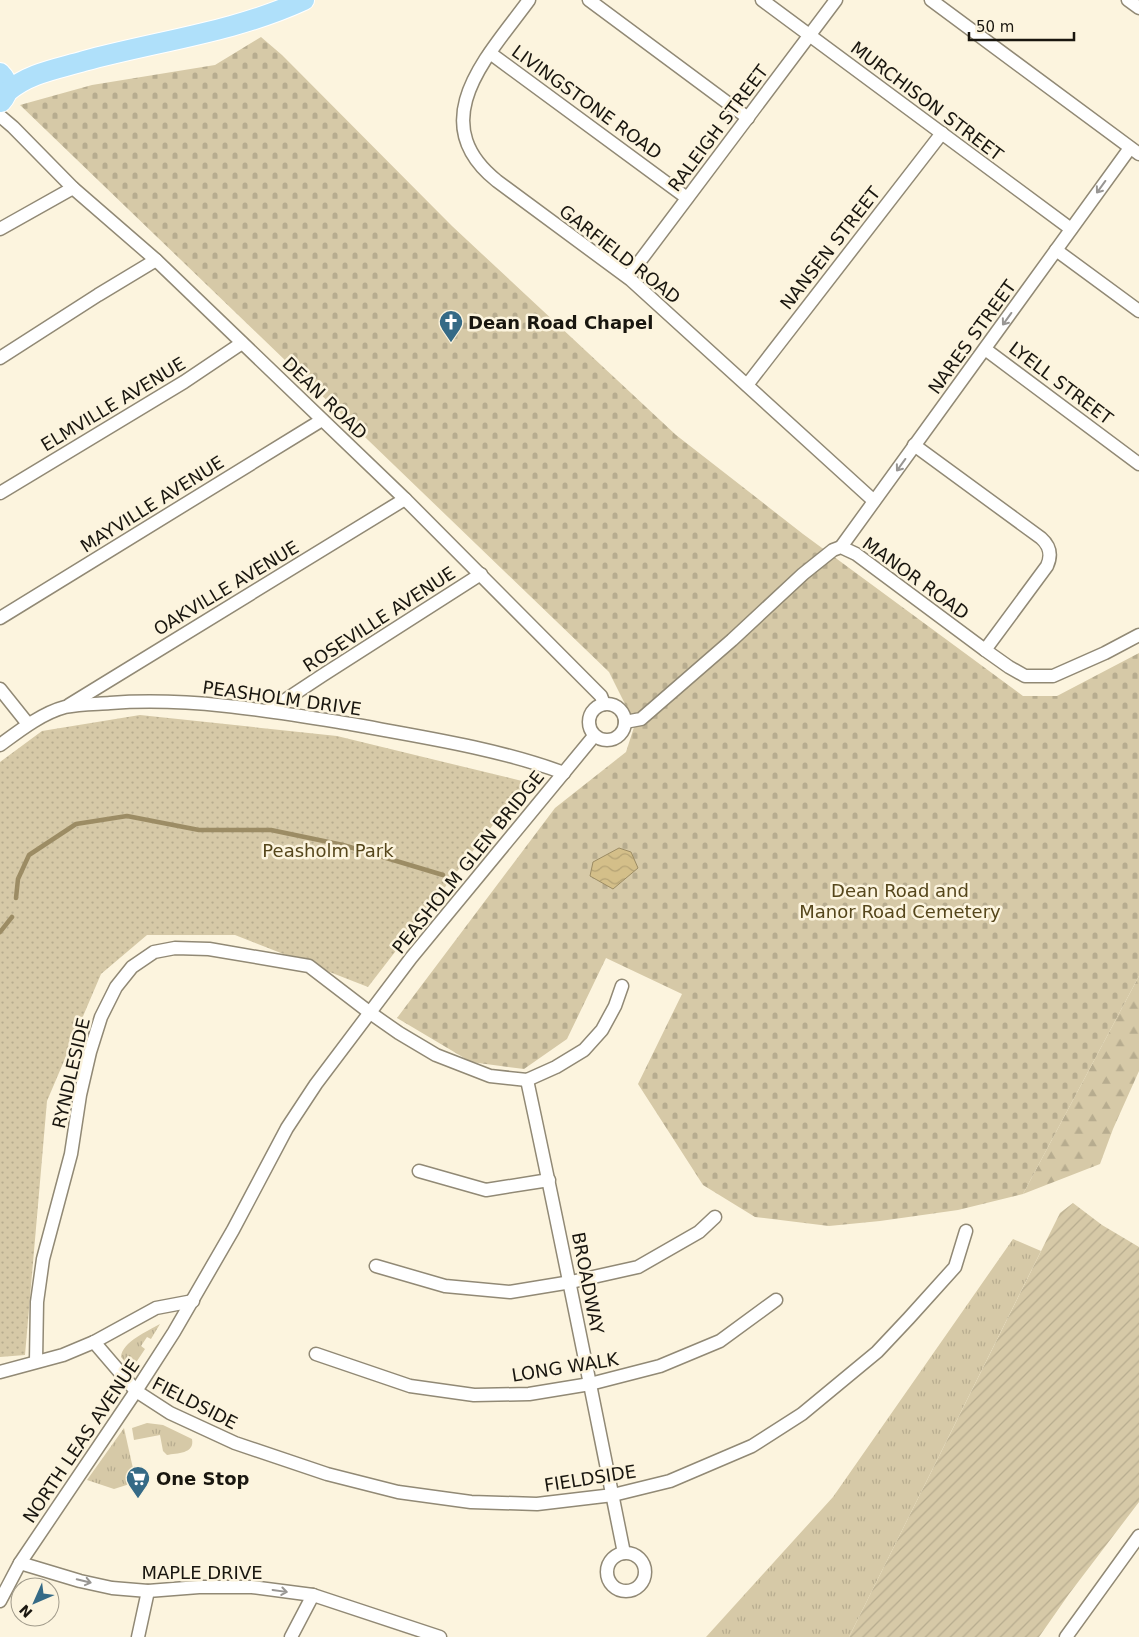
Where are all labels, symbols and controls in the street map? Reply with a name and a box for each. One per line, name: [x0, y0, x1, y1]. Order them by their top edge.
scale bar: [969, 10, 1074, 42]
text: 50 m: [976, 18, 1014, 36]
street label: MURCHISON STREET: [847, 37, 1008, 166]
street label: LIVINGSTONE ROAD: [508, 41, 666, 163]
street label: RALEIGH STREET: [664, 60, 773, 195]
one-way arrow: [1096, 180, 1107, 193]
street label: NANSEN STREET: [776, 182, 885, 314]
street label: GARFIELD ROAD: [555, 200, 685, 308]
street label: NARES STREET: [924, 275, 1021, 398]
church icon: Dean Road Chapel: [438, 309, 464, 343]
place label: Dean Road Chapel: [468, 312, 653, 333]
one-way arrow: [1002, 312, 1012, 326]
street label: LYELL STREET: [1005, 337, 1118, 429]
street label: DEAN ROAD: [278, 352, 372, 444]
street label: ELMVILLE AVENUE: [37, 353, 189, 455]
street label: MAYVILLE AVENUE: [76, 451, 228, 557]
one-way arrow: [895, 458, 906, 471]
street label: MANOR ROAD: [859, 532, 973, 624]
street label: OAKVILLE AVENUE: [150, 536, 302, 640]
street label: ROSEVILLE AVENUE: [299, 562, 459, 676]
street label: PEASHOLM DRIVE: [201, 676, 363, 720]
street label: PEASHOLM GLEN BRIDGE: [388, 766, 548, 958]
park label: Peasholm Park: [262, 840, 394, 861]
park label: Dean Road and Manor Road Cemetery: [799, 880, 1001, 922]
street label: RYNDLESIDE: [48, 1016, 94, 1130]
street label: BROADWAY: [568, 1230, 608, 1337]
street label: LONG WALK: [510, 1348, 621, 1386]
street label: NORTH LEAS AVENUE: [18, 1355, 144, 1527]
street label: FIELDSIDE: [149, 1373, 241, 1433]
street label: FIELDSIDE: [542, 1460, 638, 1496]
supermarket icon: One Stop: [125, 1465, 151, 1499]
place label: One Stop: [156, 1468, 250, 1489]
street label: MAPLE DRIVE: [141, 1562, 263, 1583]
north arrow: [10, 1577, 60, 1627]
one-way arrow: [75, 1577, 91, 1586]
one-way arrow: [272, 1586, 288, 1596]
text: N: [16, 1601, 36, 1621]

